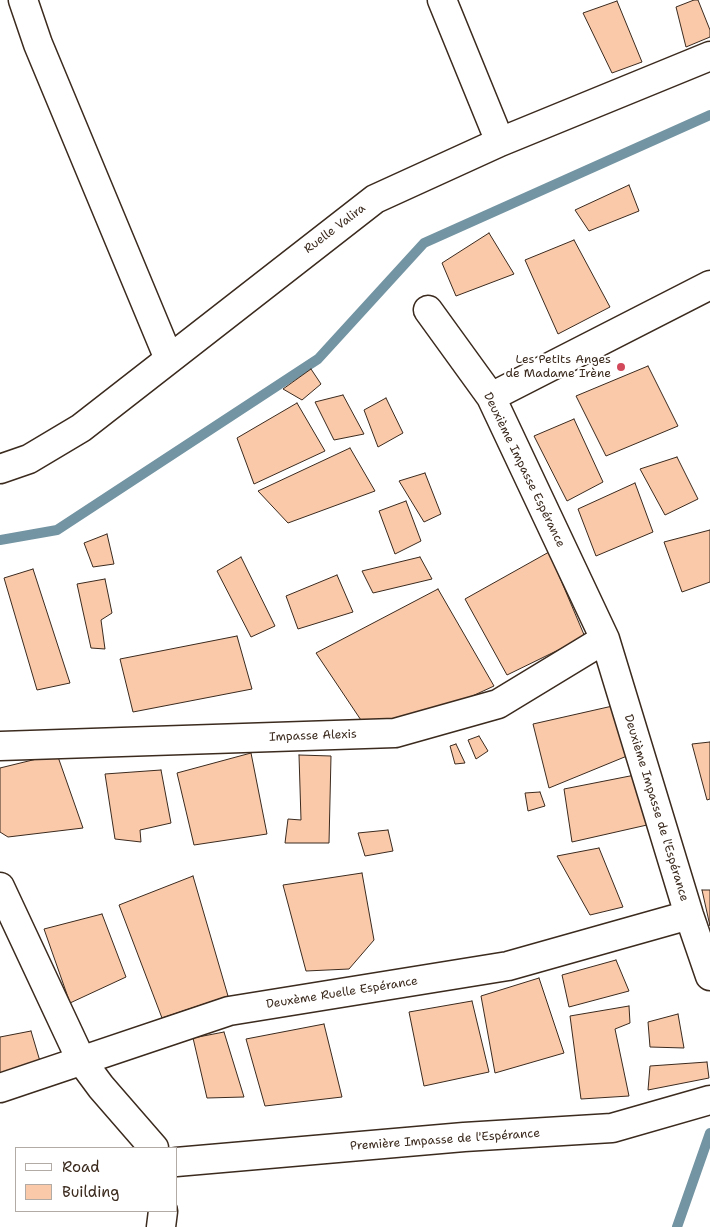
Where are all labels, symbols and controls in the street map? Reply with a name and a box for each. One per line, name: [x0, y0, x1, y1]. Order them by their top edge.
street label: Ruelle Valira: [302, 201, 368, 257]
place label: Les Petits Anges de Madame Irène: [505, 353, 611, 381]
marker: Les Petits Anges de Madame Irène: [615, 361, 627, 373]
street label: Deuxième Impasse Espérance: [480, 390, 568, 550]
street label: Deuxième Impasse de l'Espérance: [621, 713, 691, 903]
street label: Impasse Alexis: [269, 727, 357, 745]
street label: Deuxème Ruelle Espérance: [265, 974, 419, 1012]
street label: Première Impasse de l'Espérance: [350, 1126, 540, 1154]
legend: [15, 1147, 178, 1212]
text: Road: [62, 1157, 100, 1177]
text: Building: [62, 1182, 119, 1202]

